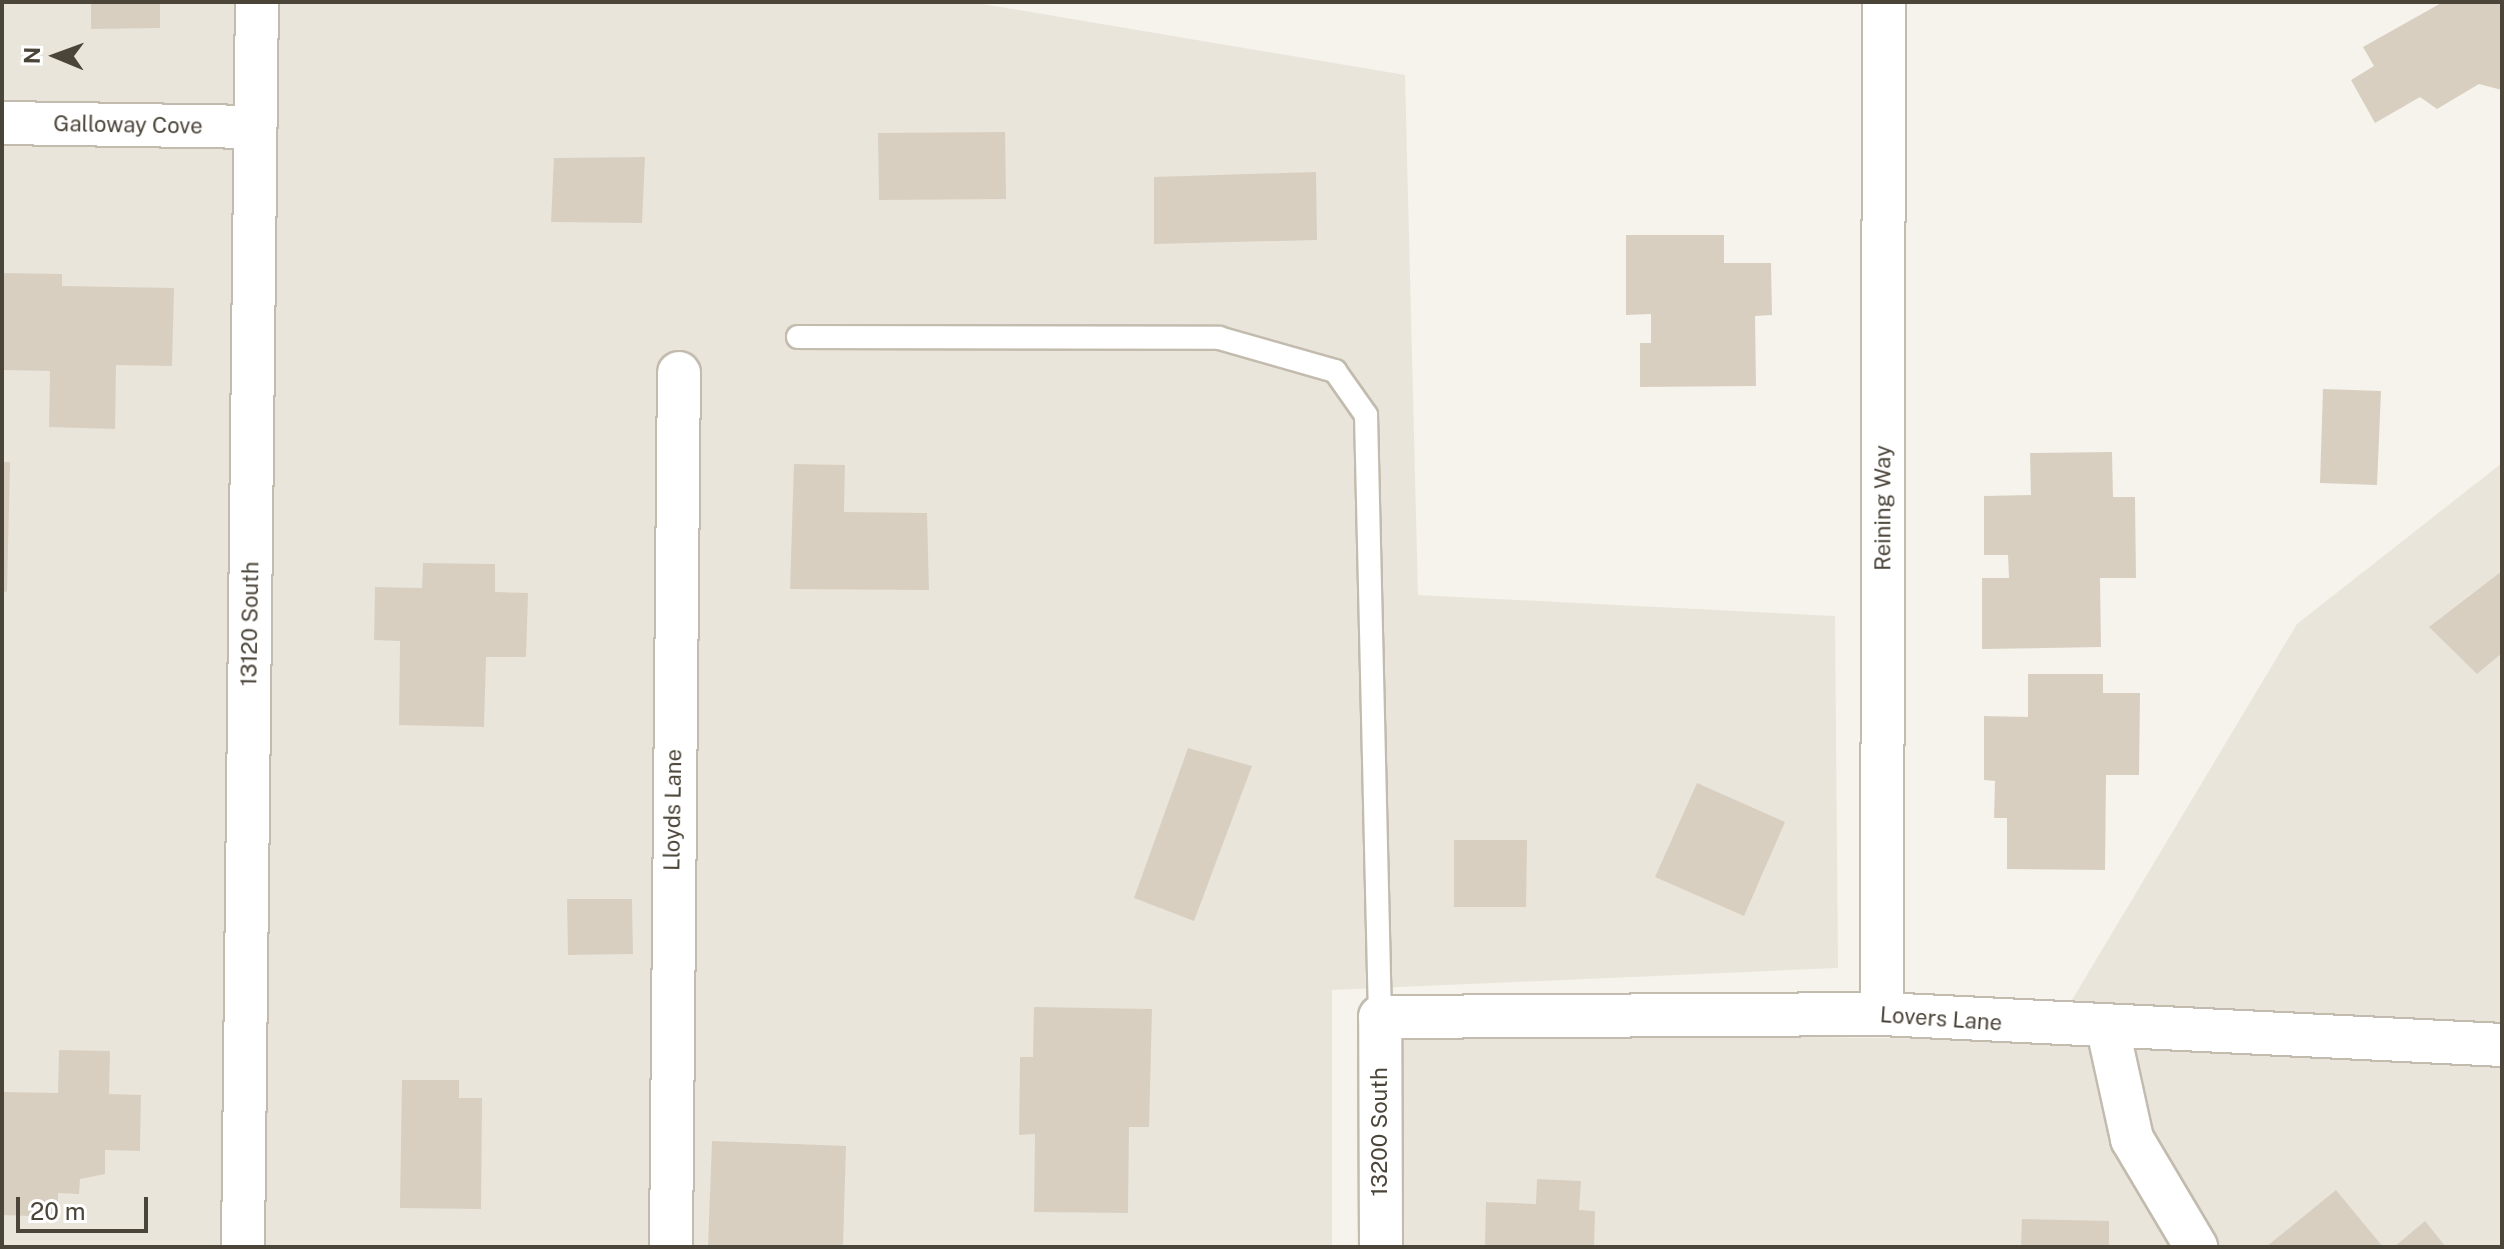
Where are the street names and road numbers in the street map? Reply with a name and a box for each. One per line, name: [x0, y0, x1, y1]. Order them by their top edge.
street label: Galloway Cove: [53, 110, 203, 140]
street label: Reining Way: [1870, 445, 1896, 571]
street label: 13120 South: [236, 561, 264, 687]
street label: Lloyds Lane: [659, 749, 687, 871]
street label: Lovers Lane: [1879, 1002, 2003, 1036]
street label: 13200 South: [1367, 1067, 1393, 1197]

